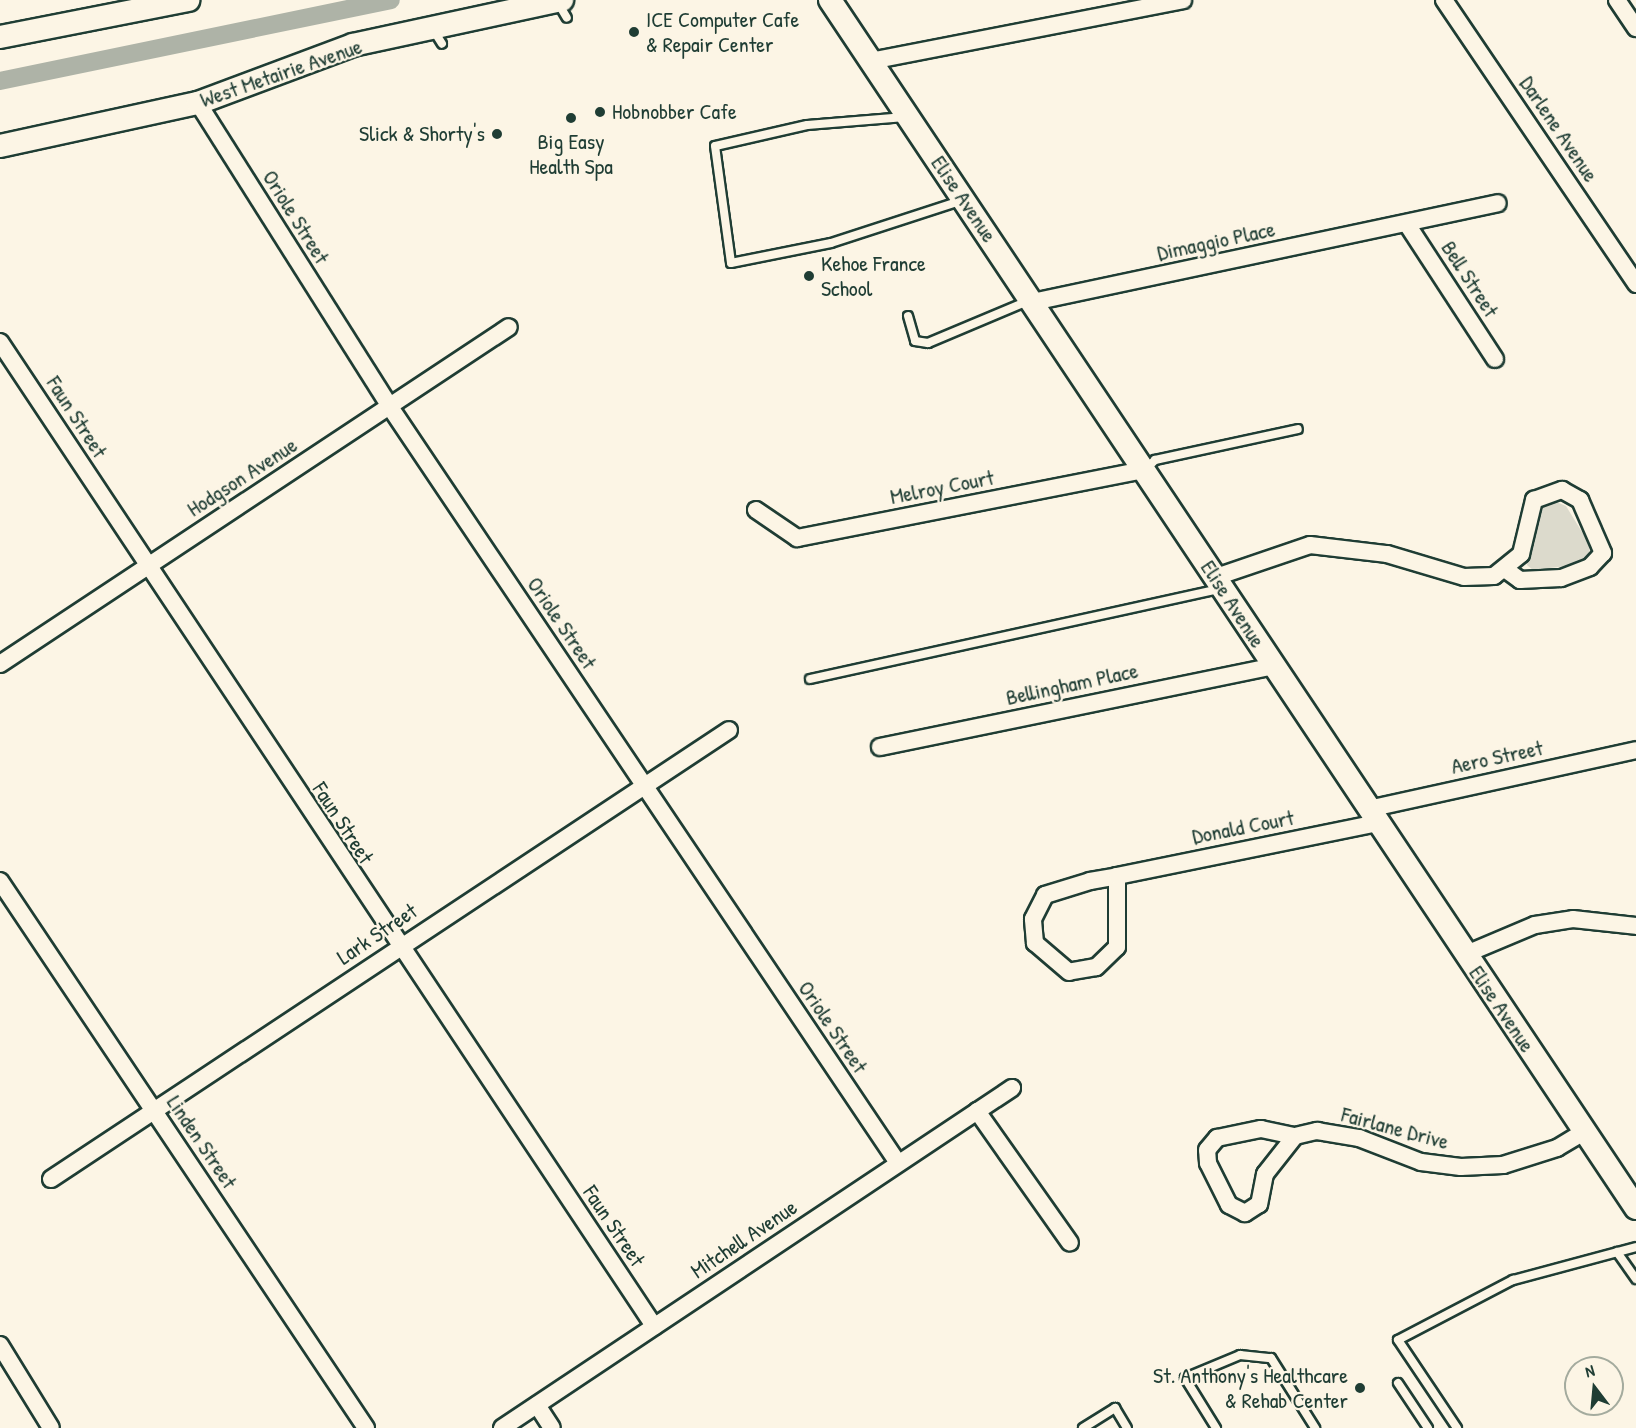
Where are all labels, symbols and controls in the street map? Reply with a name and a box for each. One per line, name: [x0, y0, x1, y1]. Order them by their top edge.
place label: ICE Computer Cafe & Repair Center: [646, 6, 799, 57]
marker: ICE Computer Cafe & Repair Center: [627, 25, 641, 39]
street label: West Metairie Avenue: [197, 33, 365, 113]
street label: Darlene Avenue: [1514, 71, 1604, 187]
place label: Hobnobber Cafe: [612, 99, 737, 125]
marker: Hobnobber Cafe: [593, 105, 607, 119]
marker: Big Easy Health Spa: [564, 111, 578, 125]
place label: Slick & Shorty's: [359, 121, 485, 147]
marker: Slick & Shorty's: [490, 127, 504, 141]
place label: Big Easy Health Spa: [529, 128, 613, 180]
street label: Elise Avenue: [925, 151, 1003, 247]
street label: Oriole Street: [257, 165, 335, 269]
street label: Dimaggio Place: [1155, 216, 1277, 266]
street label: Bell Street: [1436, 236, 1504, 322]
place label: Kehoe France School: [821, 250, 926, 302]
marker: Kehoe France School: [802, 269, 816, 283]
street label: Faun Street: [41, 371, 113, 463]
street label: Hodgson Avenue: [182, 432, 302, 522]
street label: Melroy Court: [888, 464, 996, 510]
street label: Elise Avenue: [1195, 555, 1271, 653]
street label: Oriole Street: [522, 572, 602, 674]
street label: Bellingham Place: [1004, 657, 1140, 711]
street label: Aero Street: [1449, 734, 1545, 780]
street label: Faun Street: [307, 777, 379, 869]
street label: Donald Court: [1190, 804, 1296, 850]
street label: Lark Street: [332, 898, 422, 970]
street label: Elise Avenue: [1463, 961, 1541, 1057]
street label: Oriole Street: [793, 976, 873, 1078]
street label: Linden Street: [161, 1090, 243, 1194]
street label: Fairlane Drive: [1339, 1101, 1451, 1155]
street label: Faun Street: [577, 1181, 651, 1271]
street label: Mitchell Avenue: [686, 1194, 802, 1284]
north arrow: [1564, 1356, 1624, 1416]
text: N: [1582, 1359, 1597, 1382]
place label: St. Anthony's Healthcare & Rehab Center: [1153, 1362, 1348, 1414]
marker: St. Anthony's Healthcare & Rehab Center: [1353, 1381, 1367, 1395]

